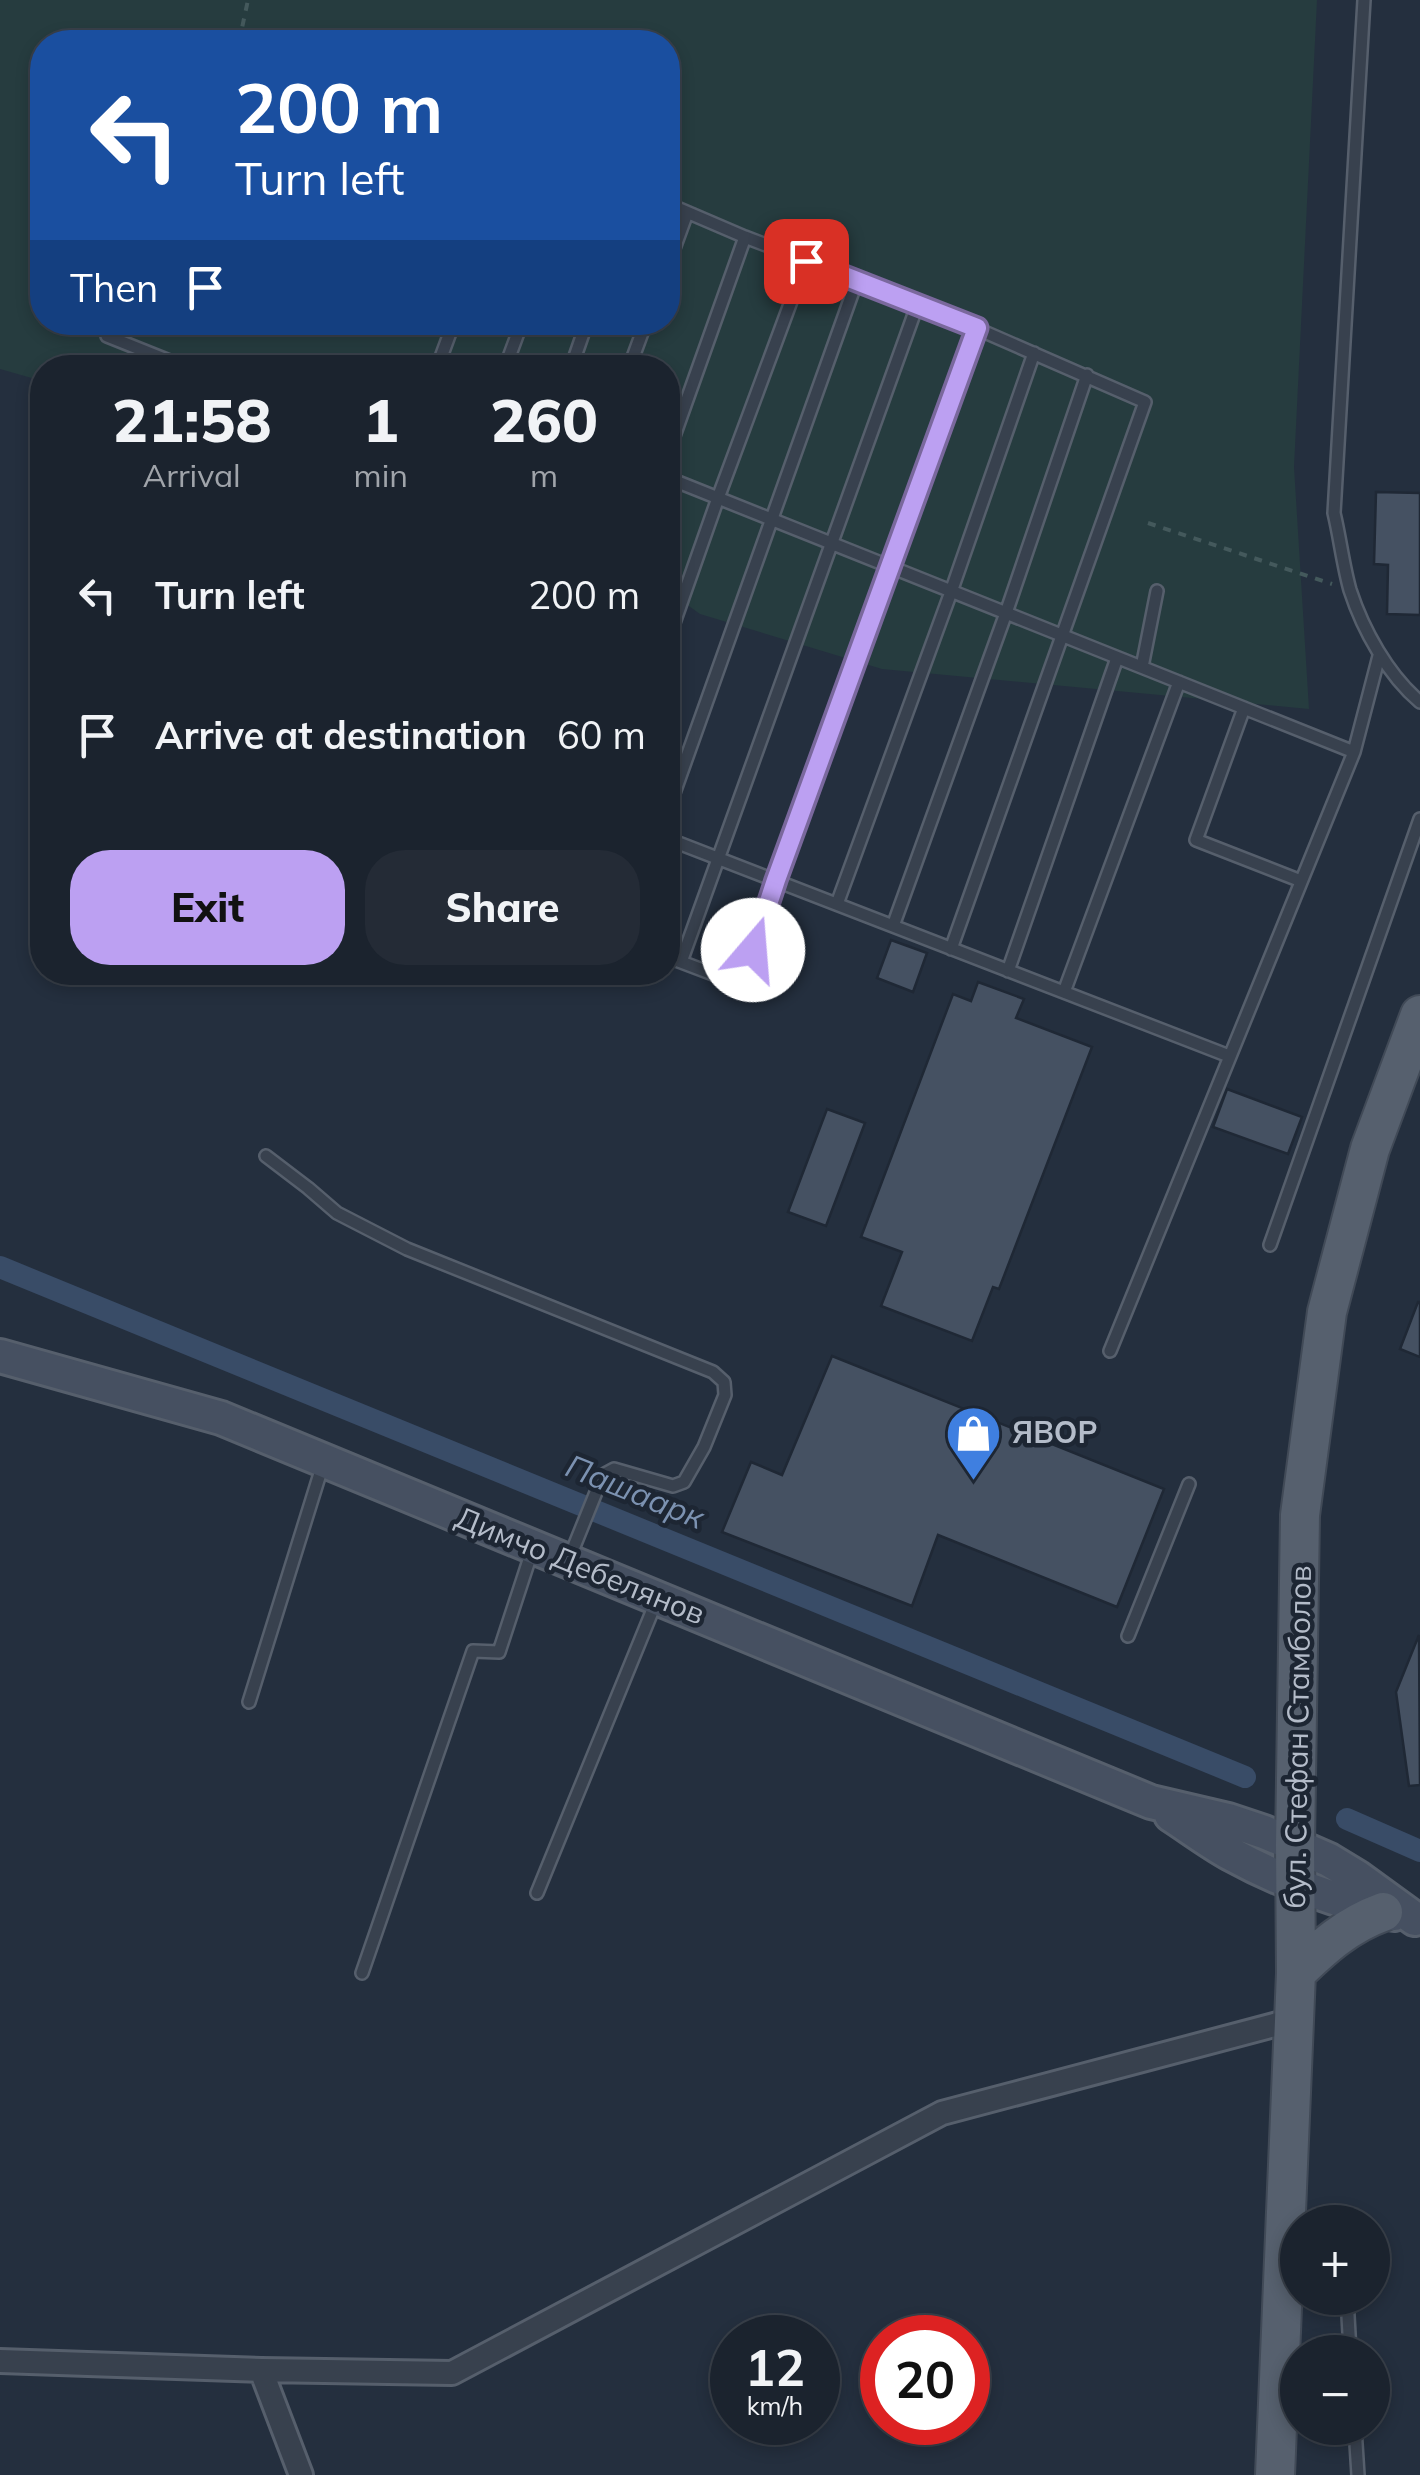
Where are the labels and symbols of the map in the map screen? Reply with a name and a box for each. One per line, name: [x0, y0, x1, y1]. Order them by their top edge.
pin: [764, 219, 849, 304]
position arrow: [701, 898, 805, 1002]
shop icon: ЯВОР: [943, 1403, 1003, 1482]
place label: ЯВОР: [1012, 1413, 1097, 1451]
water label: Пашаарк: [560, 1445, 711, 1537]
street label: Димчо Дебелянов: [450, 1498, 710, 1632]
street label: бул. Стефан Стамболов: [1275, 1565, 1319, 1909]
speed limit sign: 20: [860, 2315, 990, 2445]

